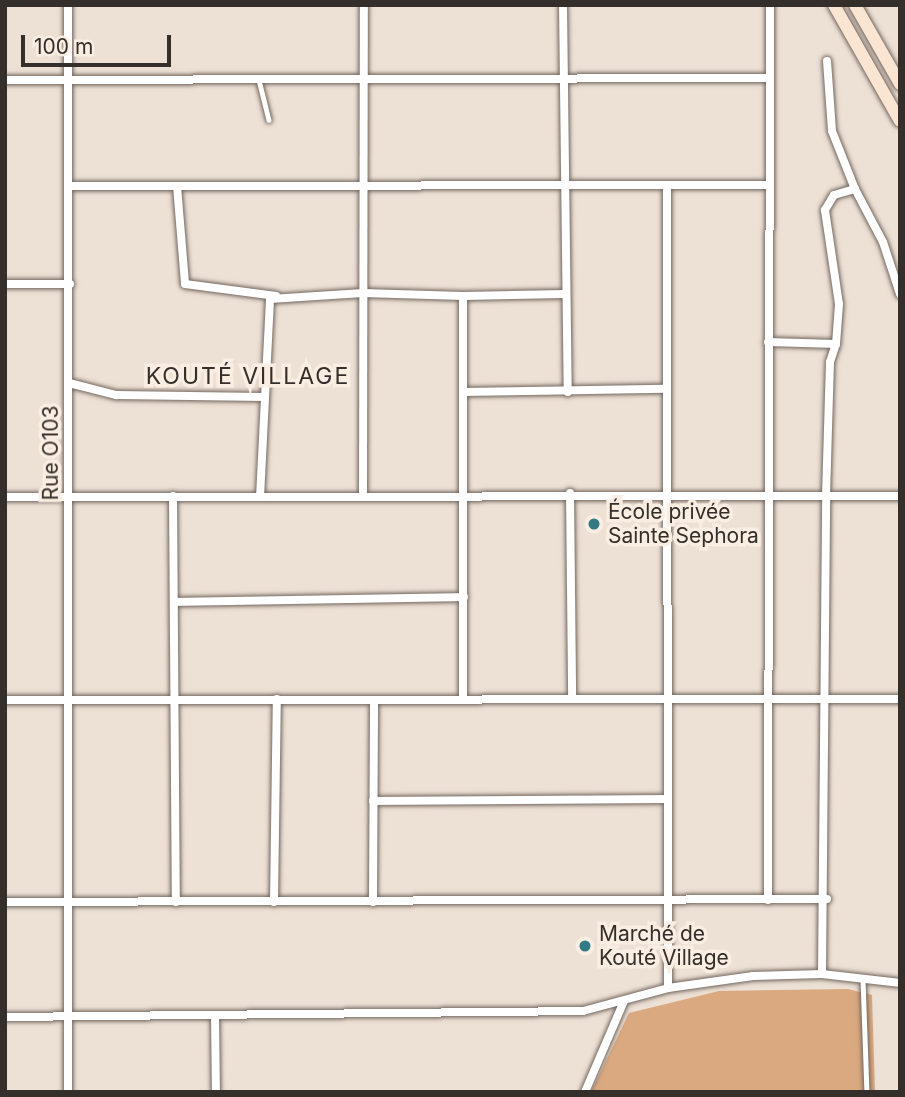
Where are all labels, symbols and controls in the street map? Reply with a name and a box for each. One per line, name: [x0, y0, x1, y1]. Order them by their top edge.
scale bar: [24, 21, 175, 65]
text: 100 m: [34, 34, 93, 59]
district label: KOUTÉ VILLAGE: [147, 362, 349, 390]
street label: Rue O103: [38, 406, 64, 500]
place label: École privée Sainte Sephora: [608, 499, 759, 549]
marker: École privée Sainte Sephora: [586, 516, 602, 532]
place label: Marché de Kouté Village: [599, 921, 729, 971]
marker: Marché de Kouté Village: [577, 938, 593, 954]

